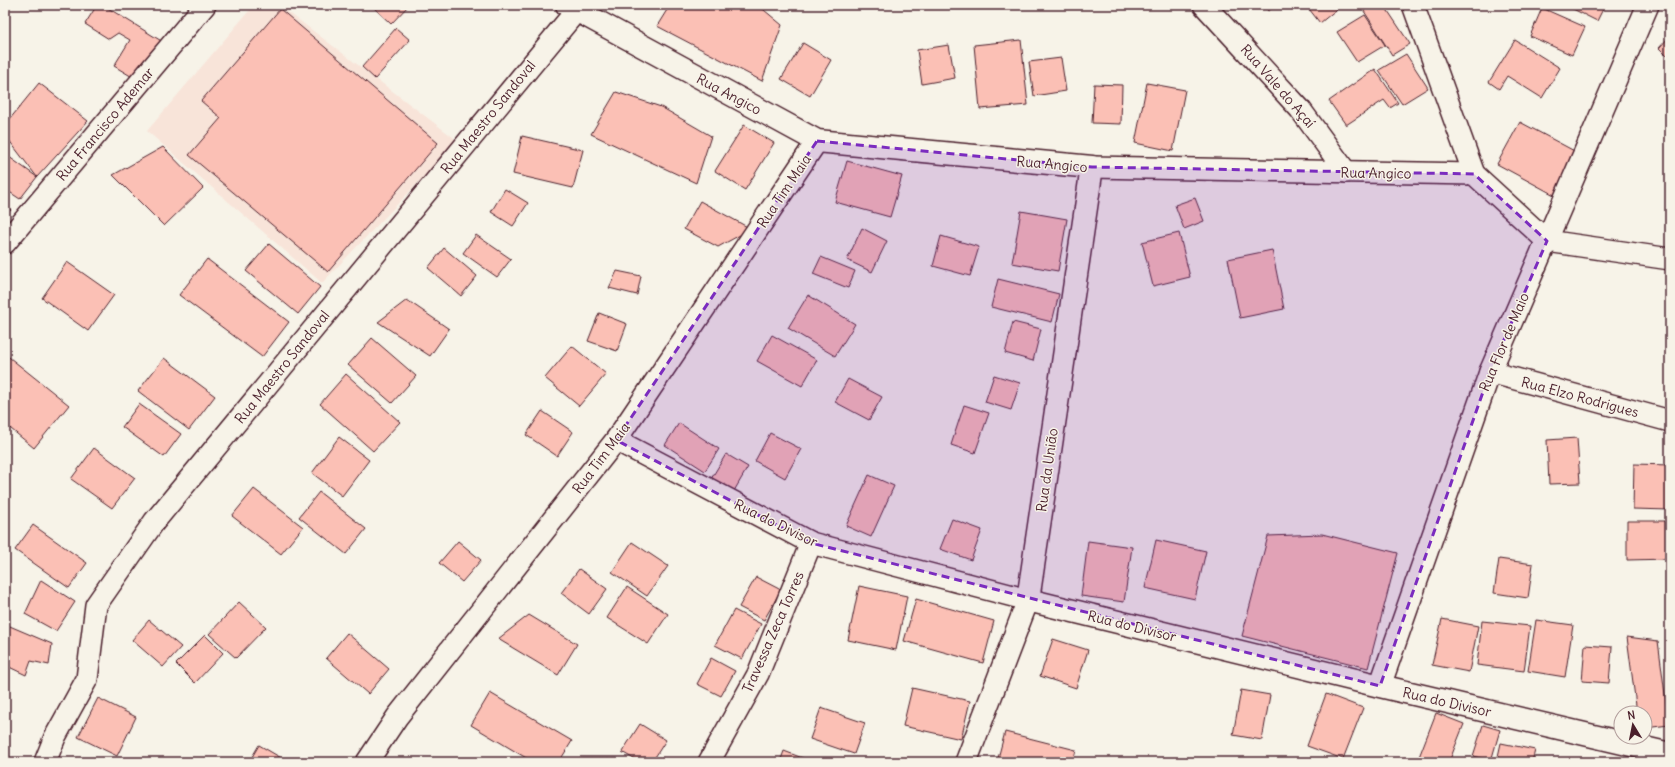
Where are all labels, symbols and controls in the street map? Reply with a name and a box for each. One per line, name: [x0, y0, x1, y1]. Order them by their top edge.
street label: Rua Vale do Açaí: [1237, 40, 1319, 132]
street label: Rua Maestro Sandoval: [437, 57, 539, 177]
street label: Rua Francisco Ademar: [52, 63, 158, 184]
street label: Rua Angico: [693, 69, 765, 119]
street label: Rua Tim Maia: [753, 151, 815, 231]
street label: Rua Angico: [1016, 152, 1088, 176]
street label: Rua Angico: [1340, 163, 1412, 183]
street label: Rua Flor de Maio: [1475, 290, 1533, 394]
street label: Rua Maestro Sandoval: [231, 307, 333, 427]
street label: Rua Elzo Rodrigues: [1519, 373, 1641, 421]
street label: Rua Tim Maia: [568, 419, 634, 497]
street label: Rua da União: [1032, 427, 1062, 513]
street label: Rua do Divisor: [731, 495, 821, 551]
street label: Travessa Zeca Torres: [738, 569, 808, 695]
street label: Rua do Divisor: [1086, 606, 1178, 646]
street label: Rua do Divisor: [1401, 683, 1493, 721]
north arrow: [1613, 705, 1653, 745]
text: N: [1626, 708, 1636, 723]

